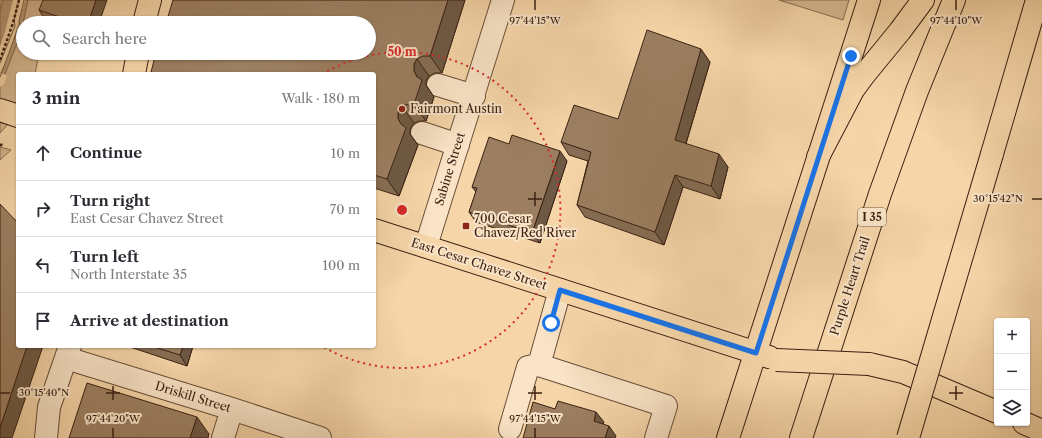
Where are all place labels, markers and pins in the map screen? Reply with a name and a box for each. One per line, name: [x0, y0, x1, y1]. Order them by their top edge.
place label: Fairmont Austin: [410, 101, 503, 116]
marker: Fairmont Austin: [397, 104, 407, 114]
centre of rings: [395, 203, 409, 217]
place label: 700 Cesar Chavez/Red River: [474, 211, 576, 240]
marker: 700 Cesar Chavez/Red River: [461, 221, 471, 231]

